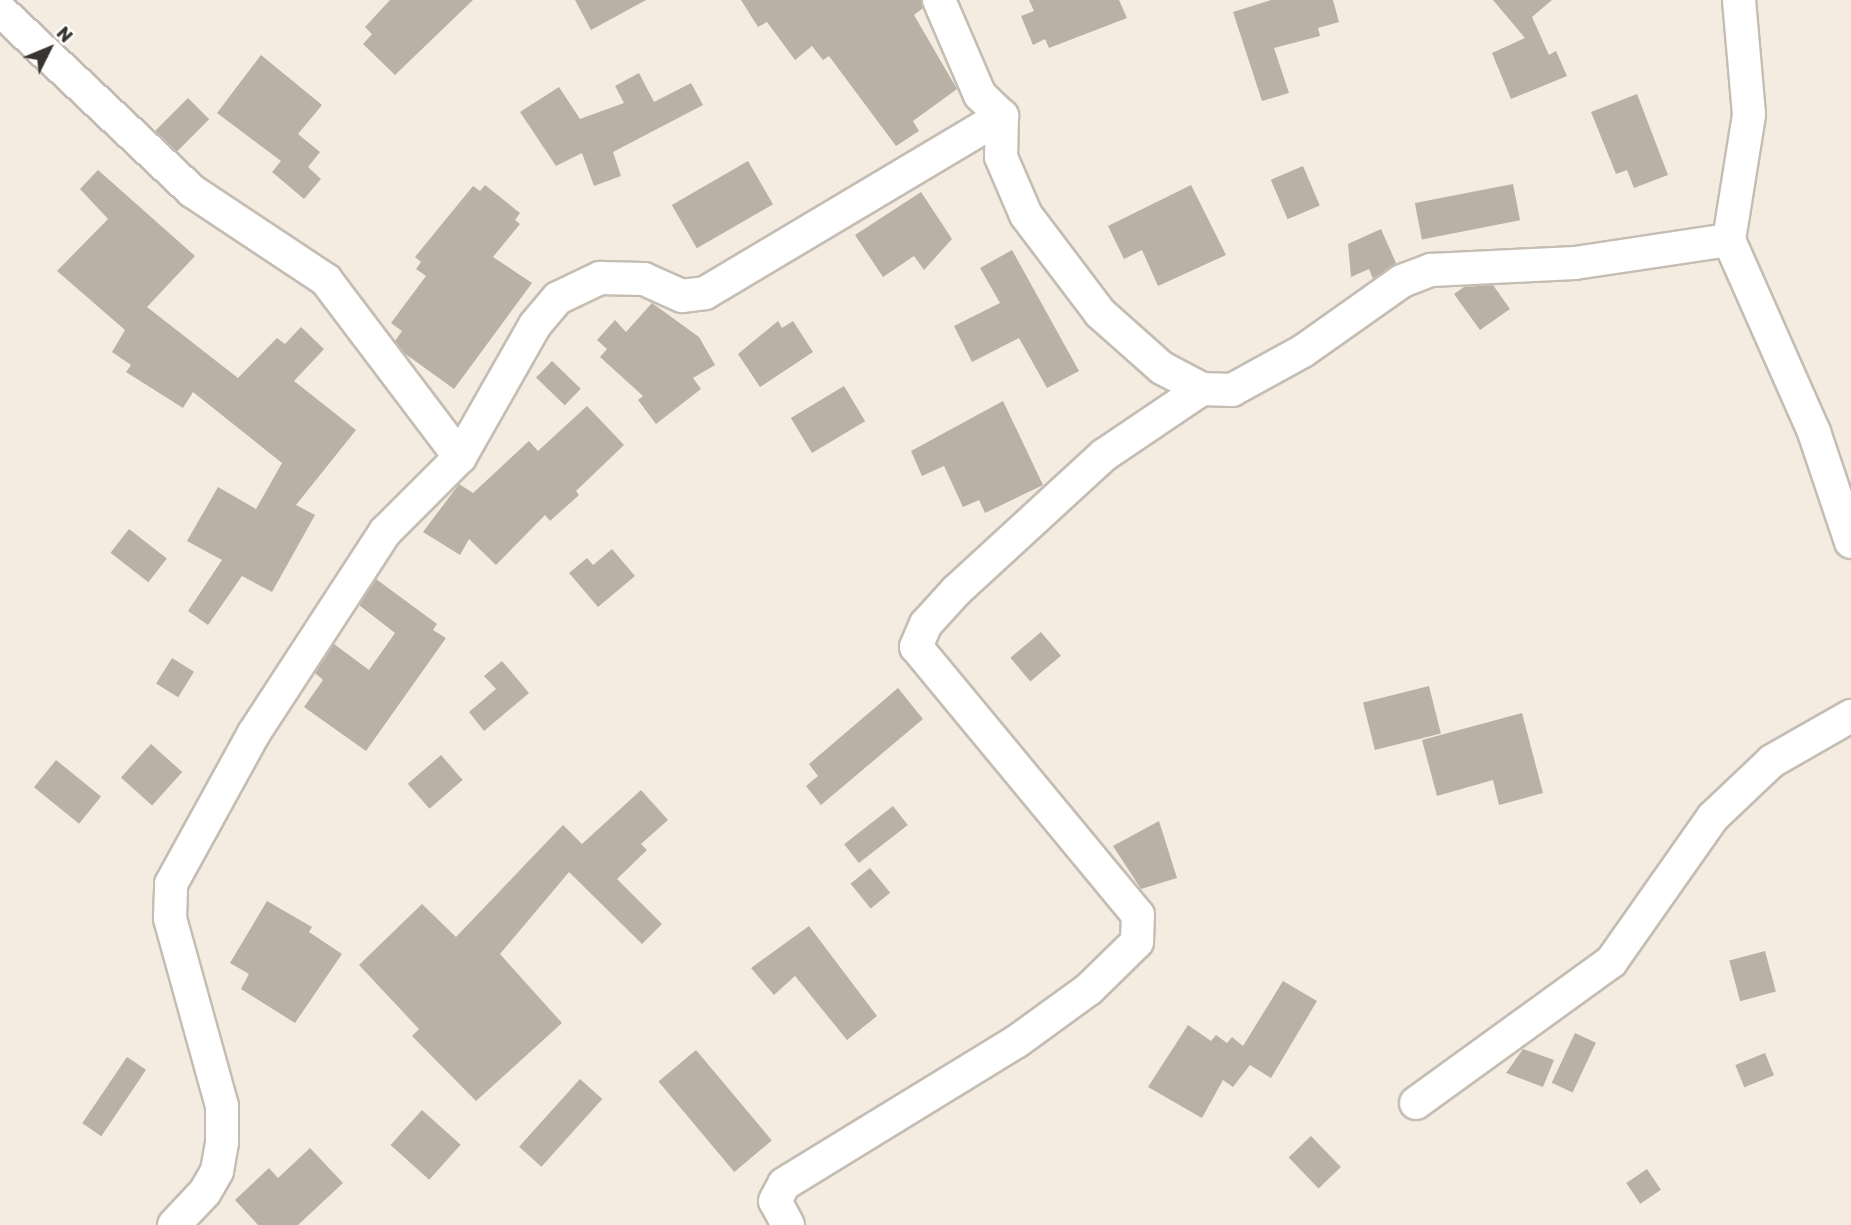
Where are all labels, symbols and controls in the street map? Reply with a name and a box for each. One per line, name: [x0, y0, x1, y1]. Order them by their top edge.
north arrow: [14, 14, 84, 84]
text: N: [52, 21, 78, 47]

